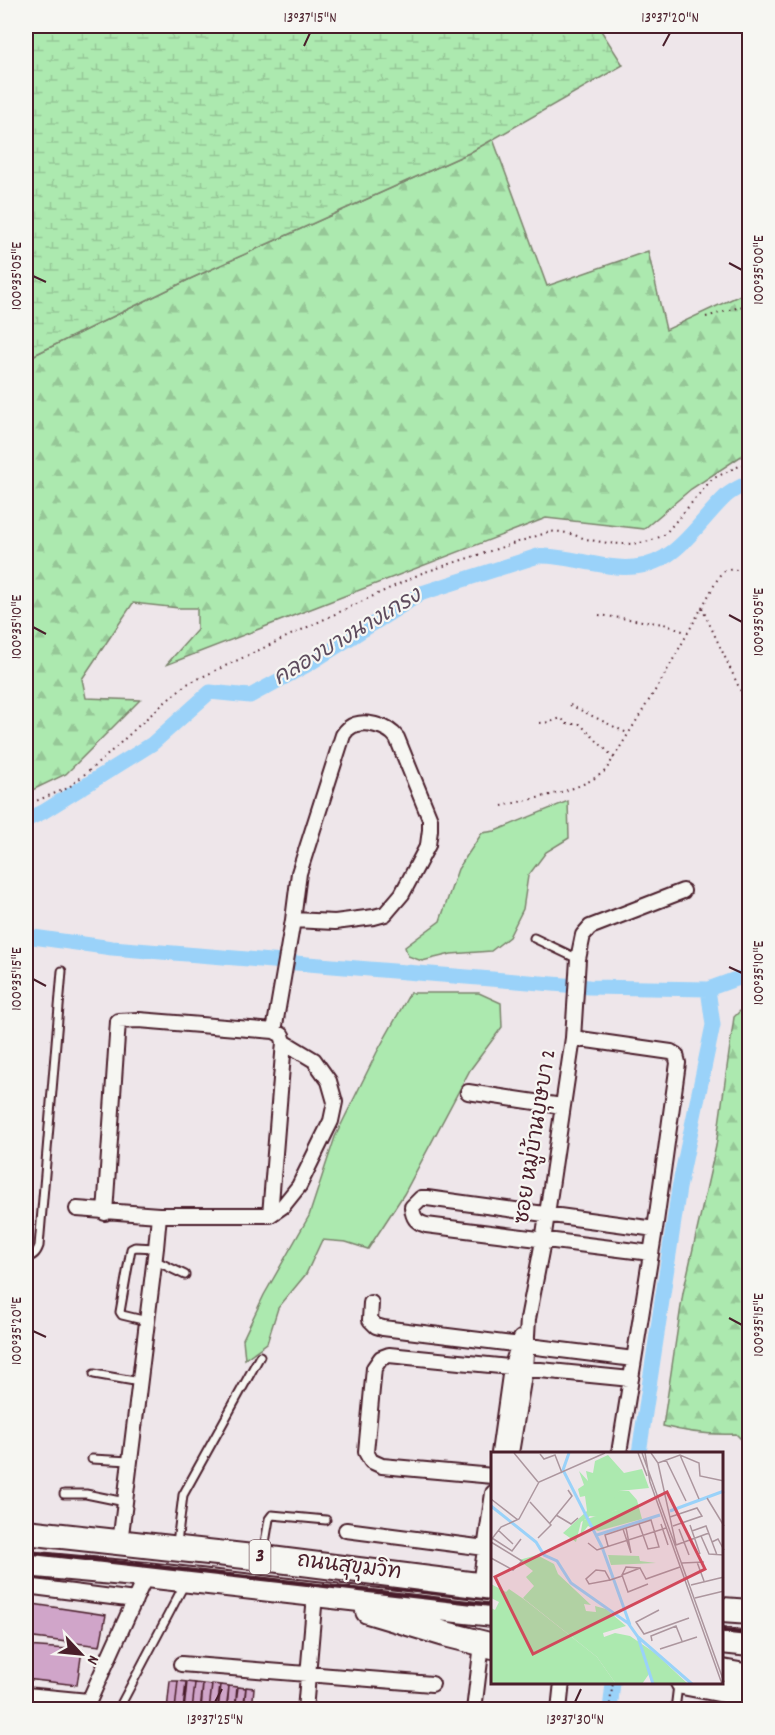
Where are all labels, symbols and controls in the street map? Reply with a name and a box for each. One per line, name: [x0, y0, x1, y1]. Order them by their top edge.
text: 13°37'15"N: [283, 8, 337, 30]
text: 13°37'20"N: [641, 8, 699, 30]
text: 100°35'00"E: [749, 235, 771, 305]
text: 100°35'05"E: [7, 242, 29, 310]
water label: คลองบางนางเกรง: [268, 581, 429, 695]
text: 100°35'05"E: [749, 588, 771, 656]
text: 100°35'10"E: [7, 595, 29, 659]
text: 100°35'10"E: [749, 941, 771, 1005]
text: 100°35'15"E: [7, 947, 29, 1011]
street label: ซอย หมู่บ้านบุษบา 2: [507, 1047, 566, 1226]
text: 100°35'15"E: [749, 1293, 771, 1357]
text: 100°35'20"E: [7, 1297, 29, 1365]
inset map: [491, 1452, 724, 1684]
road number: 3: [250, 1540, 270, 1574]
street label: ถนนสุขุมวิท: [295, 1547, 403, 1589]
north arrow: [51, 1624, 111, 1684]
text: N: [80, 1651, 104, 1668]
text: 13°37'25"N: [187, 1710, 243, 1732]
text: 13°37'30"N: [546, 1710, 604, 1732]

